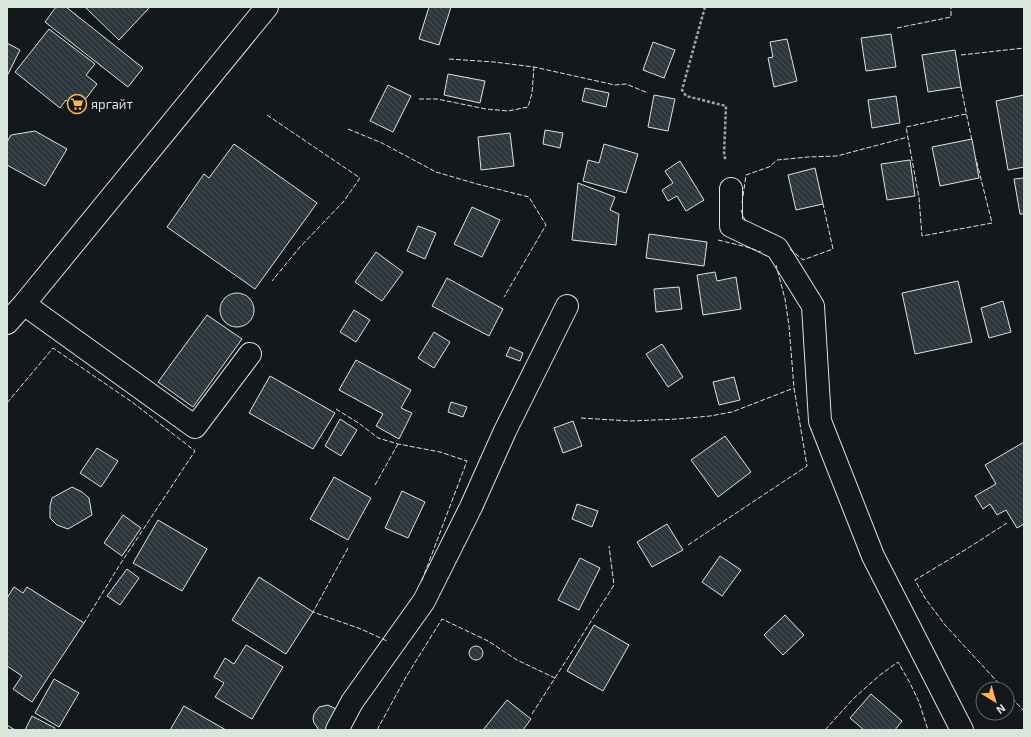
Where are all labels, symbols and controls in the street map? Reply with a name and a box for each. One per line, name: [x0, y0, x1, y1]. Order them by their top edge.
supermarket icon: яргайт: [66, 93, 88, 115]
place label: яргайт: [91, 96, 133, 112]
north arrow: [975, 681, 1015, 721]
text: N: [994, 702, 1008, 717]

